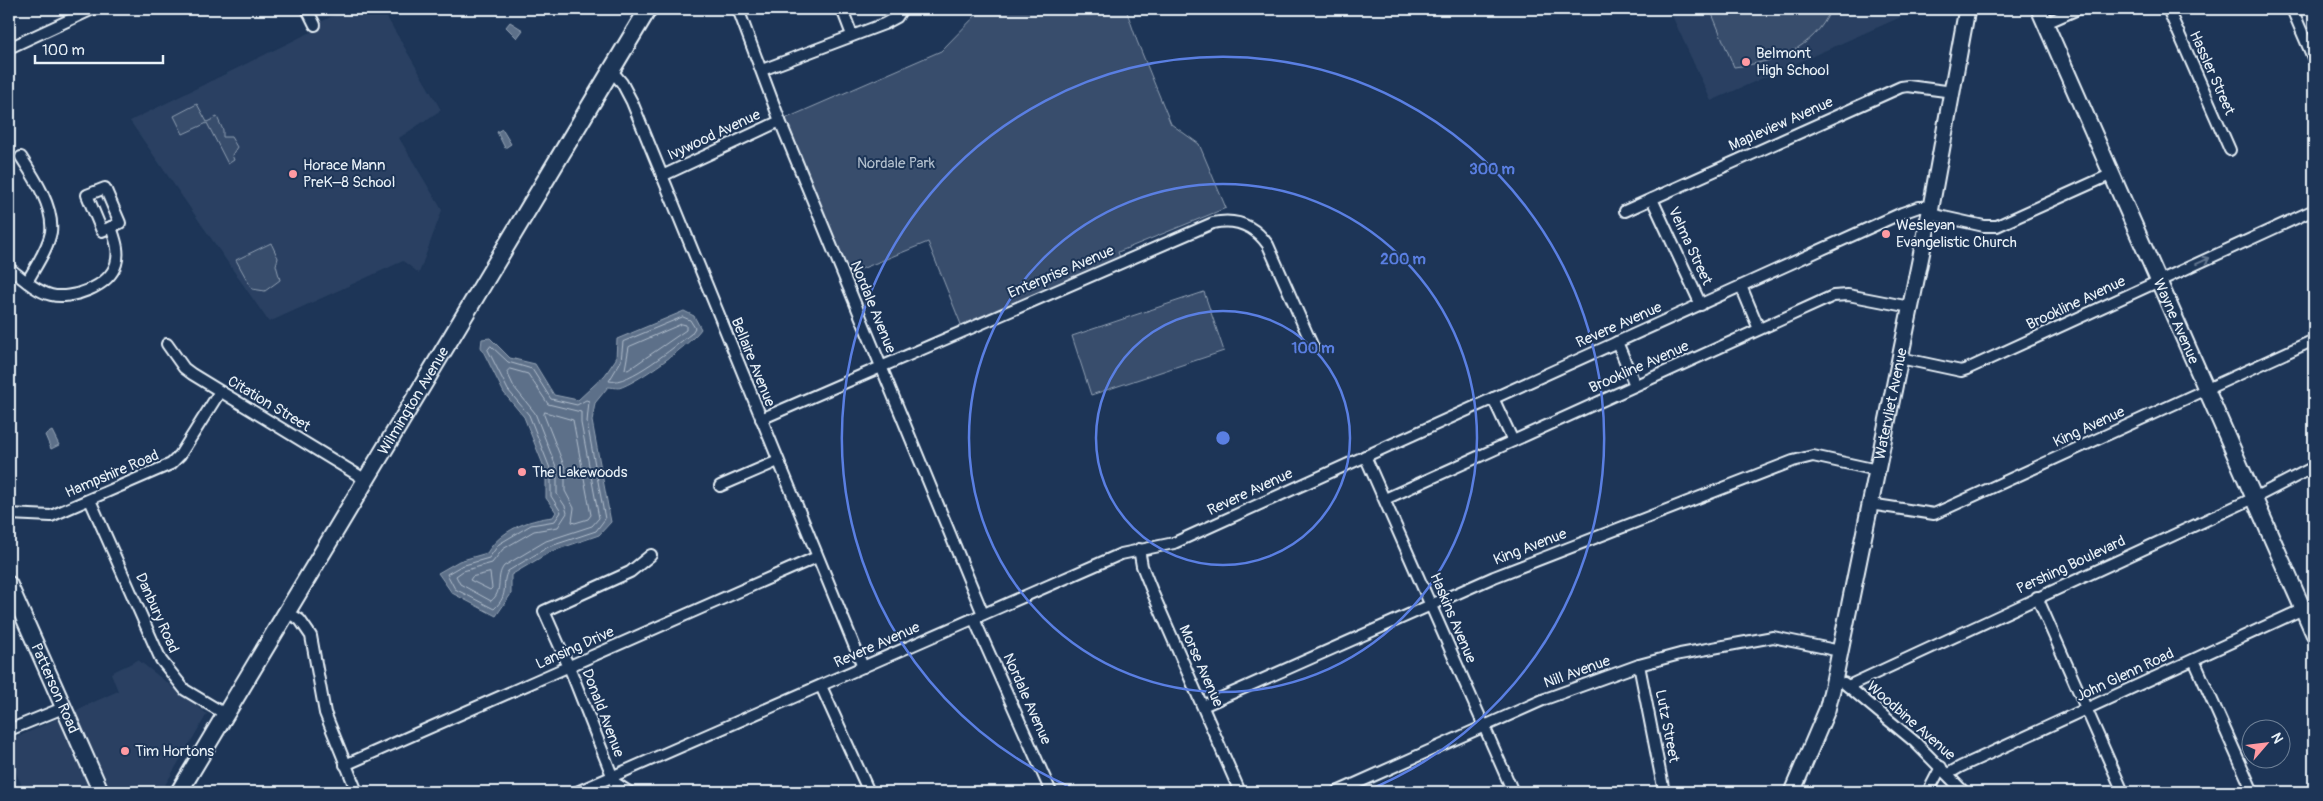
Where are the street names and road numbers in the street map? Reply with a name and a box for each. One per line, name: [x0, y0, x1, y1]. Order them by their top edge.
street label: Hassler Street: [2185, 28, 2239, 119]
street label: Mapleview Avenue: [1726, 92, 1837, 155]
street label: Ivywood Avenue: [665, 105, 764, 165]
street label: Velma Street: [1664, 204, 1717, 289]
street label: Enterprise Avenue: [1005, 241, 1118, 303]
street label: Nordale Avenue: [846, 258, 900, 357]
street label: Brookline Avenue: [2023, 271, 2129, 334]
street label: Wayne Avenue: [2149, 275, 2204, 367]
street label: Revere Avenue: [1573, 297, 1665, 352]
street label: Bellaire Avenue: [726, 315, 780, 410]
street label: Brookline Avenue: [1586, 336, 1692, 397]
street label: Wilmington Avenue: [374, 343, 453, 458]
street label: Watervliet Avenue: [1870, 345, 1912, 462]
street label: Citation Street: [224, 372, 315, 437]
street label: King Avenue: [2050, 402, 2128, 452]
street label: Hampshire Road: [62, 446, 162, 502]
street label: Revere Avenue: [1204, 464, 1296, 520]
street label: King Avenue: [1491, 524, 1570, 570]
street label: Pershing Boulevard: [2014, 531, 2128, 599]
street label: Danbury Road: [131, 570, 183, 656]
street label: Haskins Avenue: [1425, 570, 1481, 667]
street label: Revere Avenue: [831, 617, 923, 672]
street label: Lansing Drive: [533, 622, 618, 674]
street label: Morse Avenue: [1174, 622, 1228, 710]
street label: Patterson Road: [27, 640, 83, 736]
street label: John Glenn Road: [2073, 644, 2177, 706]
street label: Nordale Avenue: [998, 650, 1056, 748]
street label: Nill Avenue: [1541, 651, 1613, 693]
street label: Donald Avenue: [577, 666, 629, 760]
street label: Woodbine Avenue: [1863, 677, 1960, 765]
street label: Lutz Street: [1651, 688, 1684, 765]

